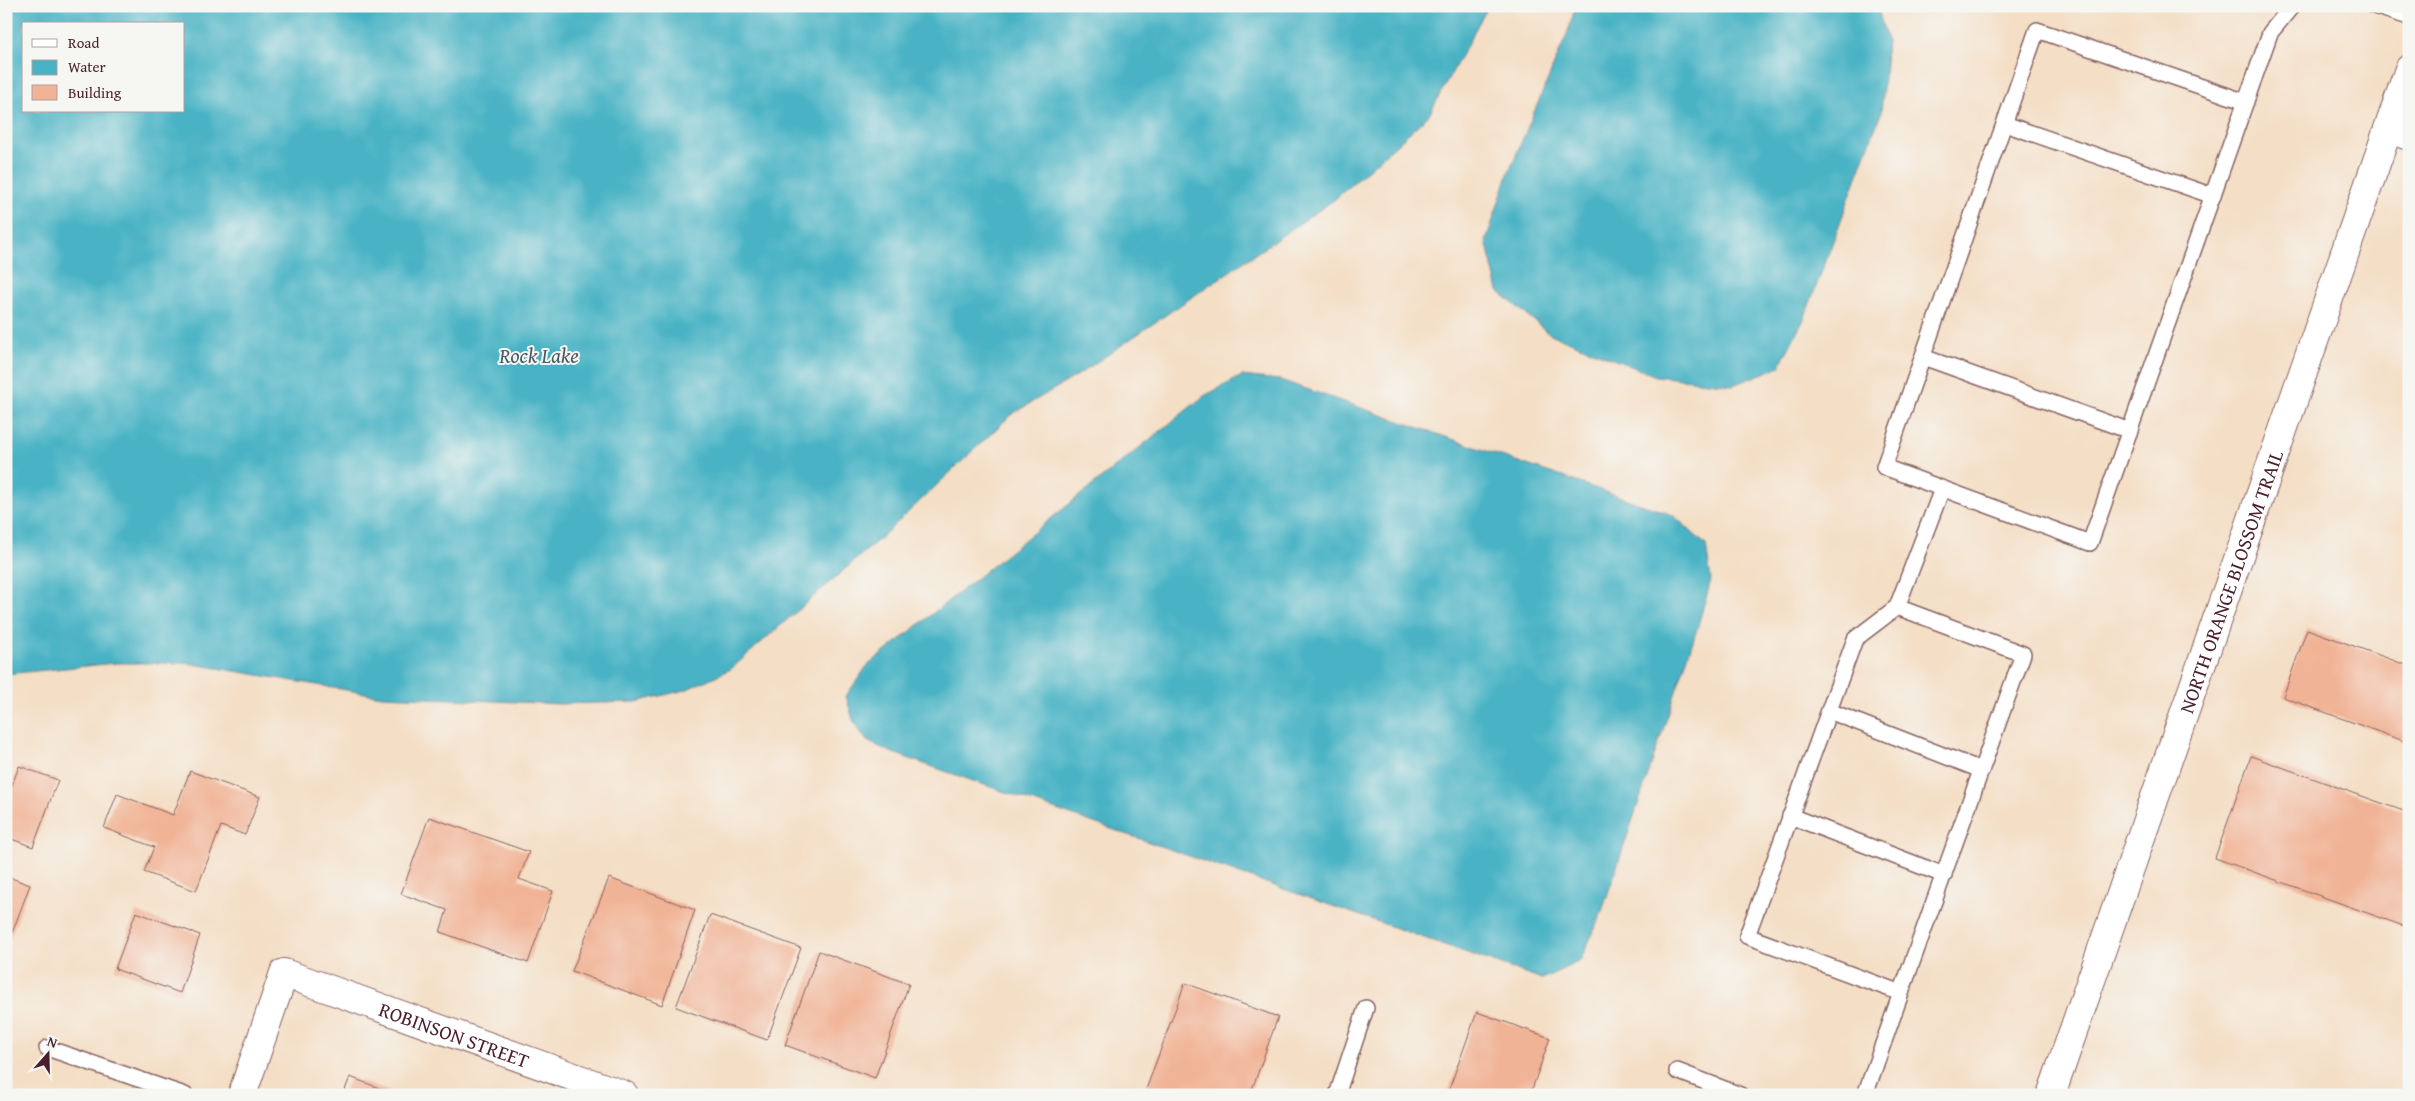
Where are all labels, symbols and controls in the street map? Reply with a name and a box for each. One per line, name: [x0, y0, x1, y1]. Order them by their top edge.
legend: [22, 22, 185, 112]
text: Road: [68, 32, 99, 53]
text: Water: [68, 56, 106, 77]
text: Building: [68, 82, 122, 103]
water label: Rock Lake: [498, 340, 579, 371]
street label: NORTH ORANGE BLOSSOM TRAIL: [2171, 446, 2290, 717]
street label: ROBINSON STREET: [375, 994, 533, 1074]
north arrow: [22, 1028, 72, 1078]
text: N: [45, 1031, 61, 1053]

